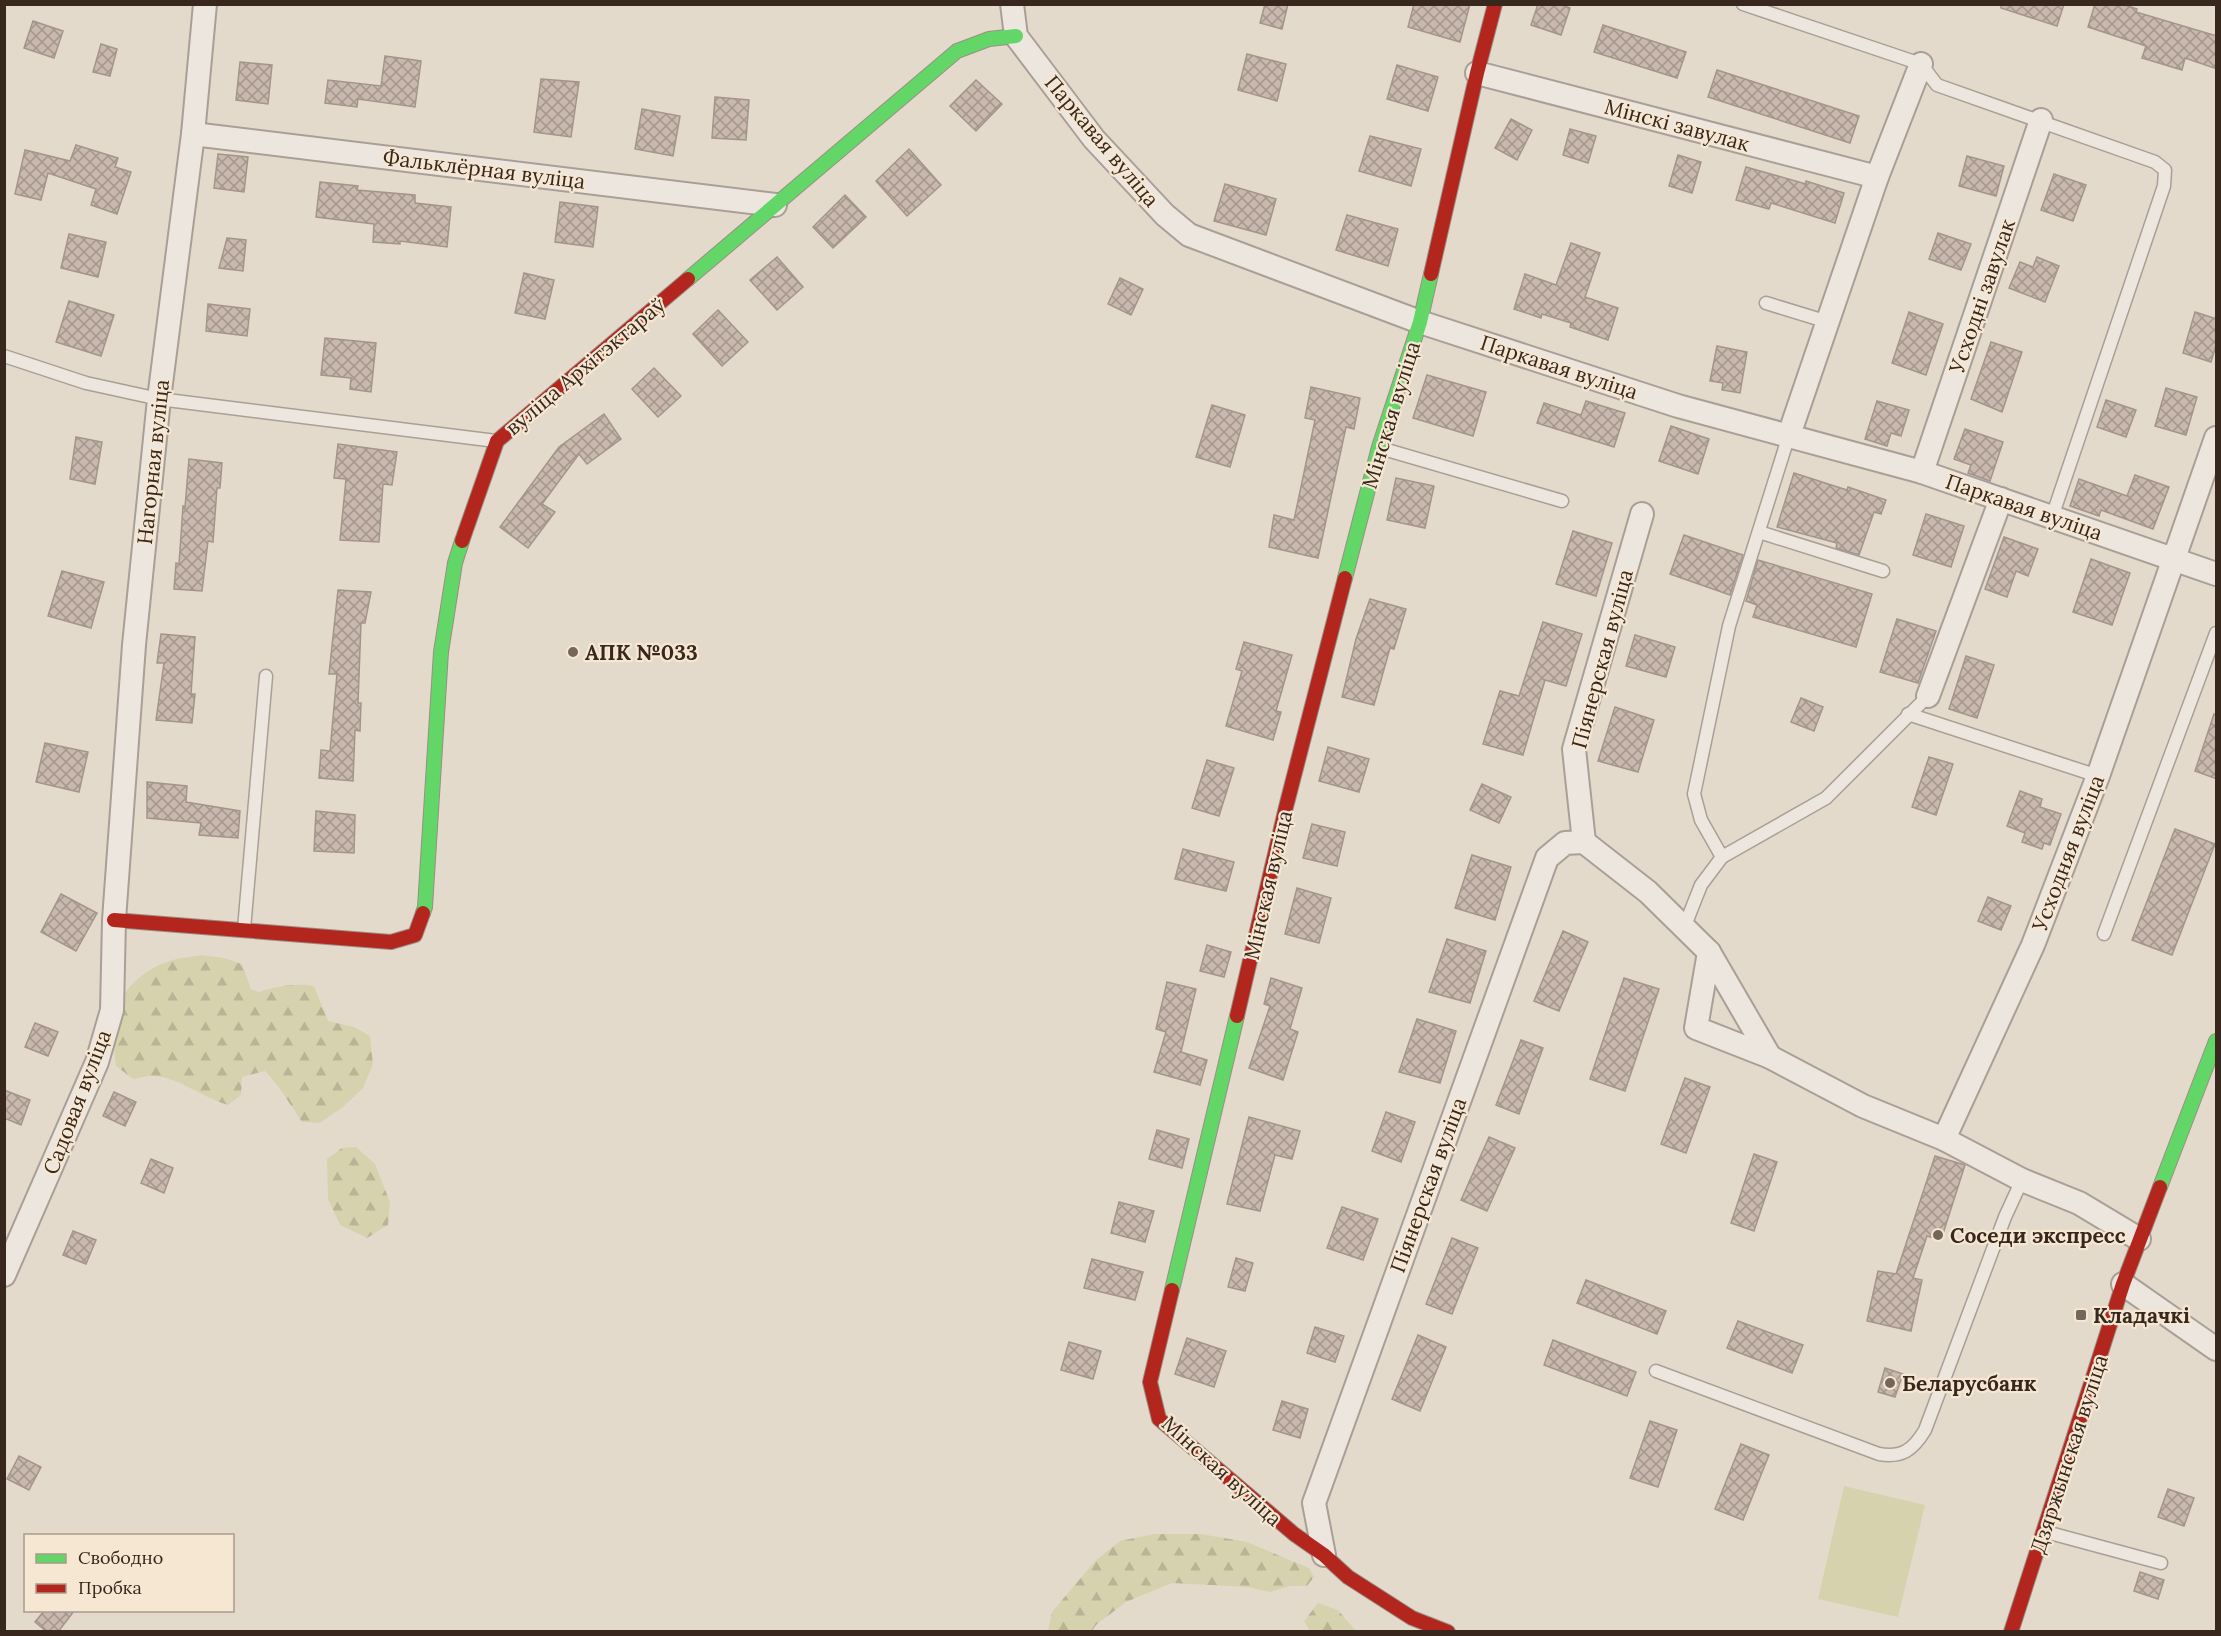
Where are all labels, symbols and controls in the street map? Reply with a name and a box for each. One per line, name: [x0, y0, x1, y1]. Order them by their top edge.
street label: Паркавая вуліца: [1039, 69, 1165, 213]
street label: Мінскі завулак: [1601, 93, 1753, 158]
street label: Фальклёрная вуліца: [381, 143, 587, 195]
street label: Усходні завулак: [1943, 215, 2021, 378]
street label: вуліца Архітэктараў: [499, 291, 671, 441]
street label: Паркавая вуліца: [1477, 329, 1641, 405]
street label: Мінская вуліца: [1356, 338, 1426, 492]
street label: Нагорная вуліца: [131, 378, 175, 546]
street label: Паркавая вуліца: [1942, 468, 2106, 547]
street label: Піянерская вуліца: [1565, 566, 1639, 752]
place label: АПК №033: [585, 639, 698, 666]
marker: АПК №033: [566, 645, 580, 659]
street label: Усходняя вуліца: [2025, 771, 2110, 936]
street label: Мінская вуліца: [1238, 807, 1298, 962]
street label: Садовая вуліца: [37, 1026, 117, 1178]
street label: Піянерская вуліца: [1384, 1094, 1472, 1276]
place label: Соседи экспресс: [1950, 1222, 2126, 1249]
marker: Соседи экспресс: [1931, 1228, 1945, 1242]
place label: Кладачкі: [2093, 1302, 2190, 1329]
marker: Кладачкі: [2074, 1308, 2088, 1322]
street label: Дзяржынская вуліца: [2024, 1351, 2114, 1557]
place label: Беларусбанк: [1902, 1370, 2037, 1397]
marker: Беларусбанк: [1883, 1376, 1897, 1390]
street label: Мінская вуліца: [1156, 1410, 1288, 1532]
legend: [24, 1534, 234, 1612]
text: Свободно: [78, 1546, 163, 1569]
text: Пробка: [78, 1576, 142, 1599]

